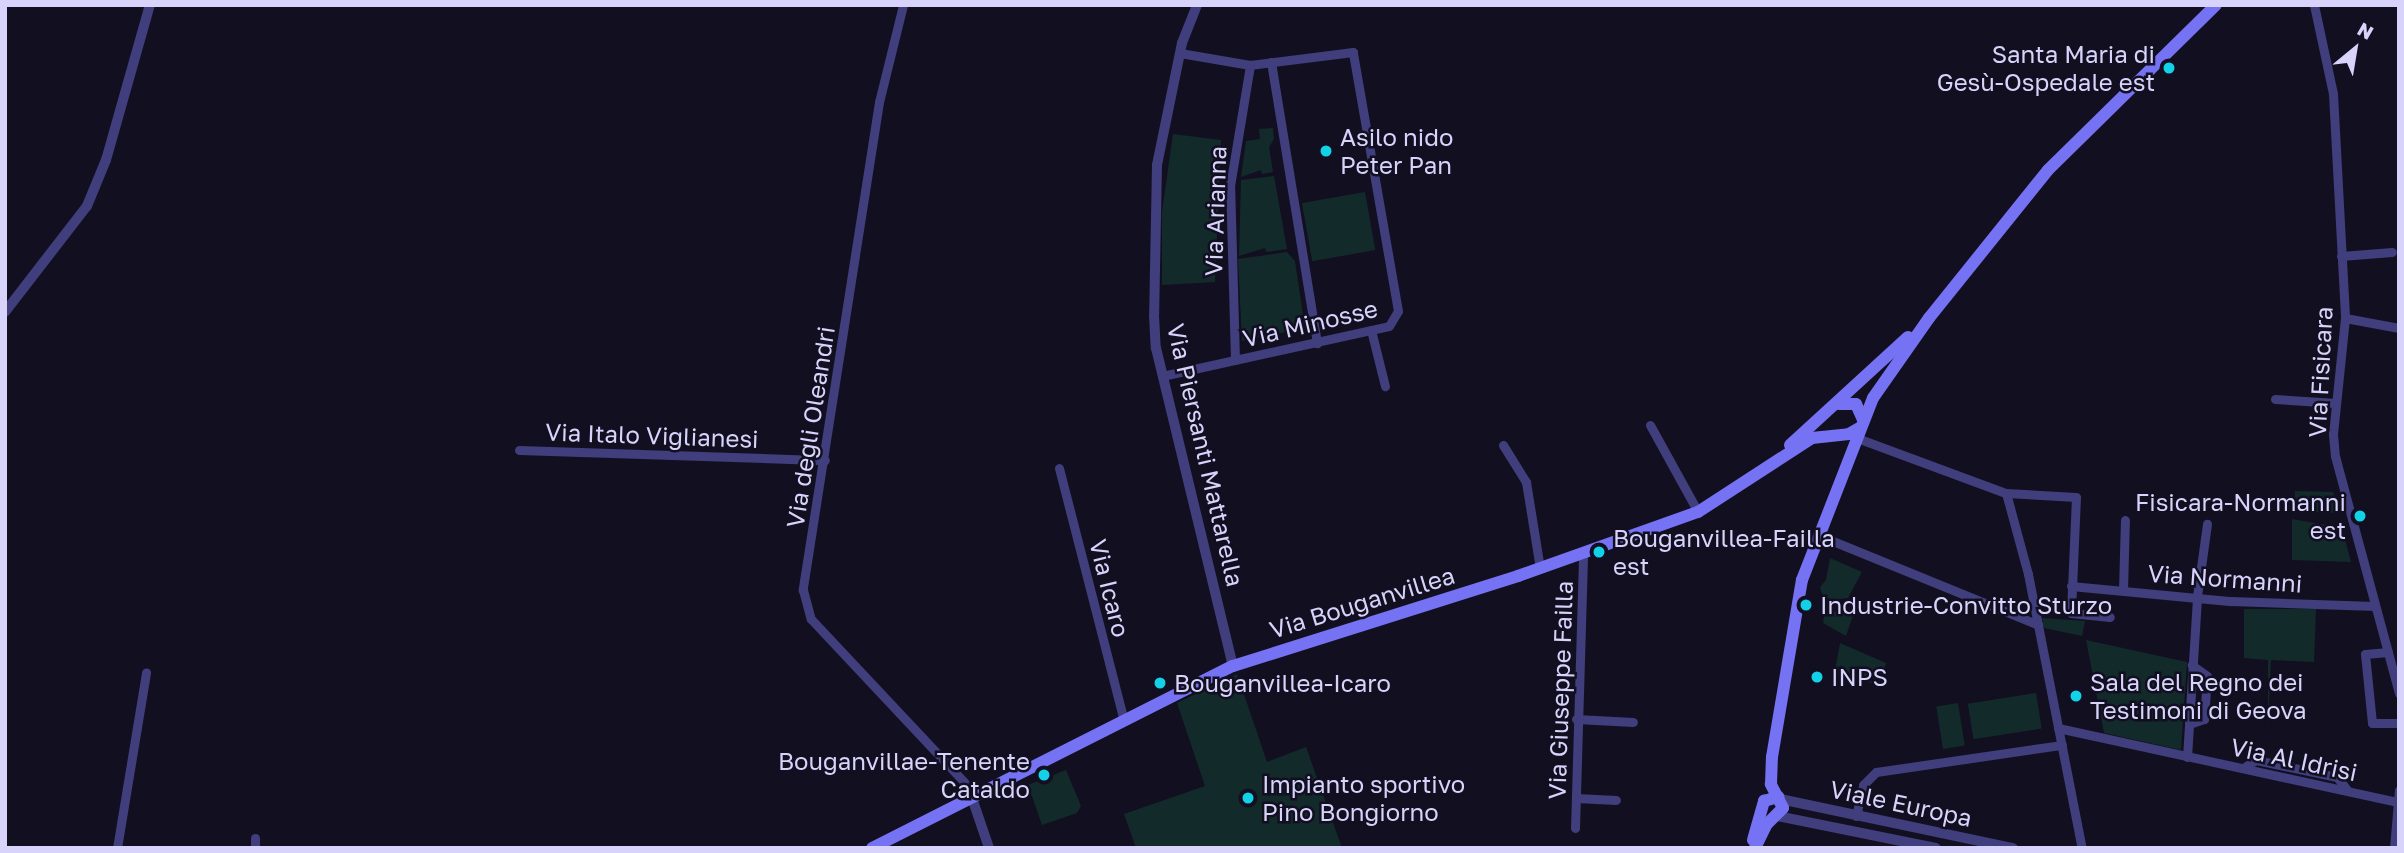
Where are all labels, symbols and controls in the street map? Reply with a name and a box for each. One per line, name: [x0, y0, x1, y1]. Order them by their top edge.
north arrow: [2320, 14, 2390, 84]
text: N: [2354, 17, 2378, 44]
place label: Santa Maria di Gesù-Ospedale est: [1937, 40, 2155, 96]
marker: Santa Maria di Gesù-Ospedale est: [2161, 60, 2177, 76]
place label: Asilo nido Peter Pan: [1340, 123, 1453, 179]
marker: Asilo nido Peter Pan: [1318, 143, 1334, 159]
street label: Via Arianna: [1198, 145, 1232, 277]
street label: Via Minosse: [1240, 293, 1380, 353]
street label: Via Fisicara: [2302, 306, 2338, 438]
street label: Via Piersanti Mattarella: [1162, 321, 1250, 589]
street label: Via degli Oleandri: [780, 324, 840, 530]
street label: Via Italo Viglianesi: [545, 417, 759, 453]
place label: Fisicara-Normanni est: [2135, 488, 2346, 544]
marker: Fisicara-Normanni est: [2352, 508, 2368, 524]
place label: Bouganvillea-Failla est: [1613, 524, 1835, 580]
street label: Via Icaro: [1084, 536, 1136, 640]
marker: Bouganvillea-Failla est: [1591, 544, 1607, 560]
street label: Via Normanni: [2147, 558, 2303, 598]
street label: Via Bouganvillea: [1266, 560, 1458, 644]
street label: Via Giuseppe Failla: [1542, 580, 1578, 800]
place label: Industrie-Convitto Sturzo: [1820, 591, 2112, 619]
marker: Industrie-Convitto Sturzo: [1798, 597, 1814, 613]
place label: INPS: [1831, 663, 1888, 691]
place label: Sala del Regno dei Testimoni di Geova: [2090, 668, 2306, 724]
place label: Bouganvillea-Icaro: [1174, 669, 1391, 697]
marker: INPS: [1809, 669, 1825, 685]
marker: Bouganvillea-Icaro: [1152, 675, 1168, 691]
marker: Sala del Regno dei Testimoni di Geova: [2068, 688, 2084, 704]
street label: Via Al Idrisi: [2228, 732, 2360, 786]
place label: Bouganvillae-Tenente Cataldo: [778, 747, 1030, 803]
marker: Bouganvillae-Tenente Cataldo: [1036, 767, 1052, 783]
place label: Impianto sportivo Pino Bongiorno: [1262, 770, 1465, 826]
street label: Viale Europa: [1827, 774, 1975, 832]
marker: Impianto sportivo Pino Bongiorno: [1240, 790, 1256, 806]

